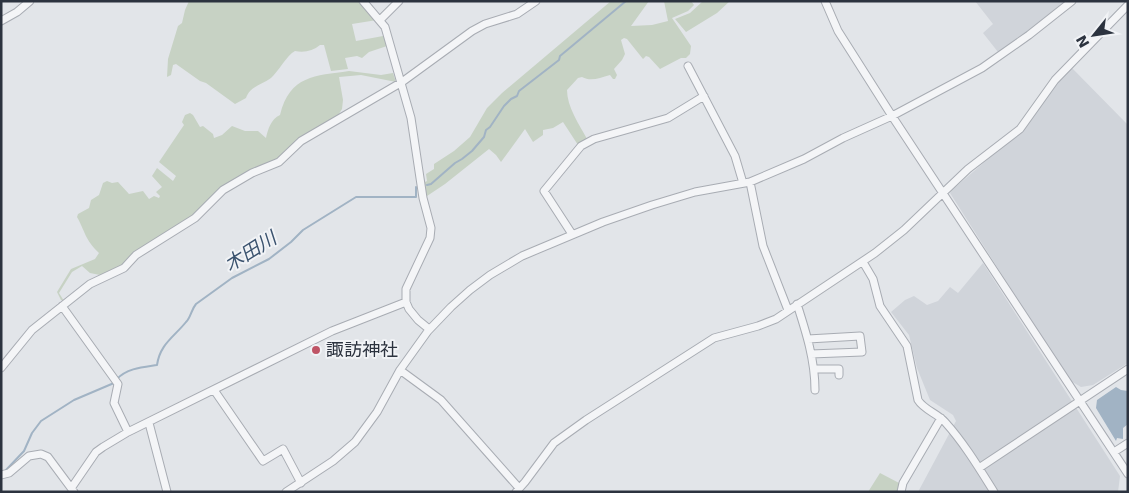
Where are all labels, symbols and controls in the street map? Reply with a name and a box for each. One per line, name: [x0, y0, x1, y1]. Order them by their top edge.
north arrow: [1069, 10, 1119, 60]
text: N: [1073, 32, 1093, 51]
water label: 木田川: [220, 226, 282, 275]
place label: 諏訪神社: [326, 339, 398, 360]
marker: 諏訪神社: [310, 344, 322, 356]

